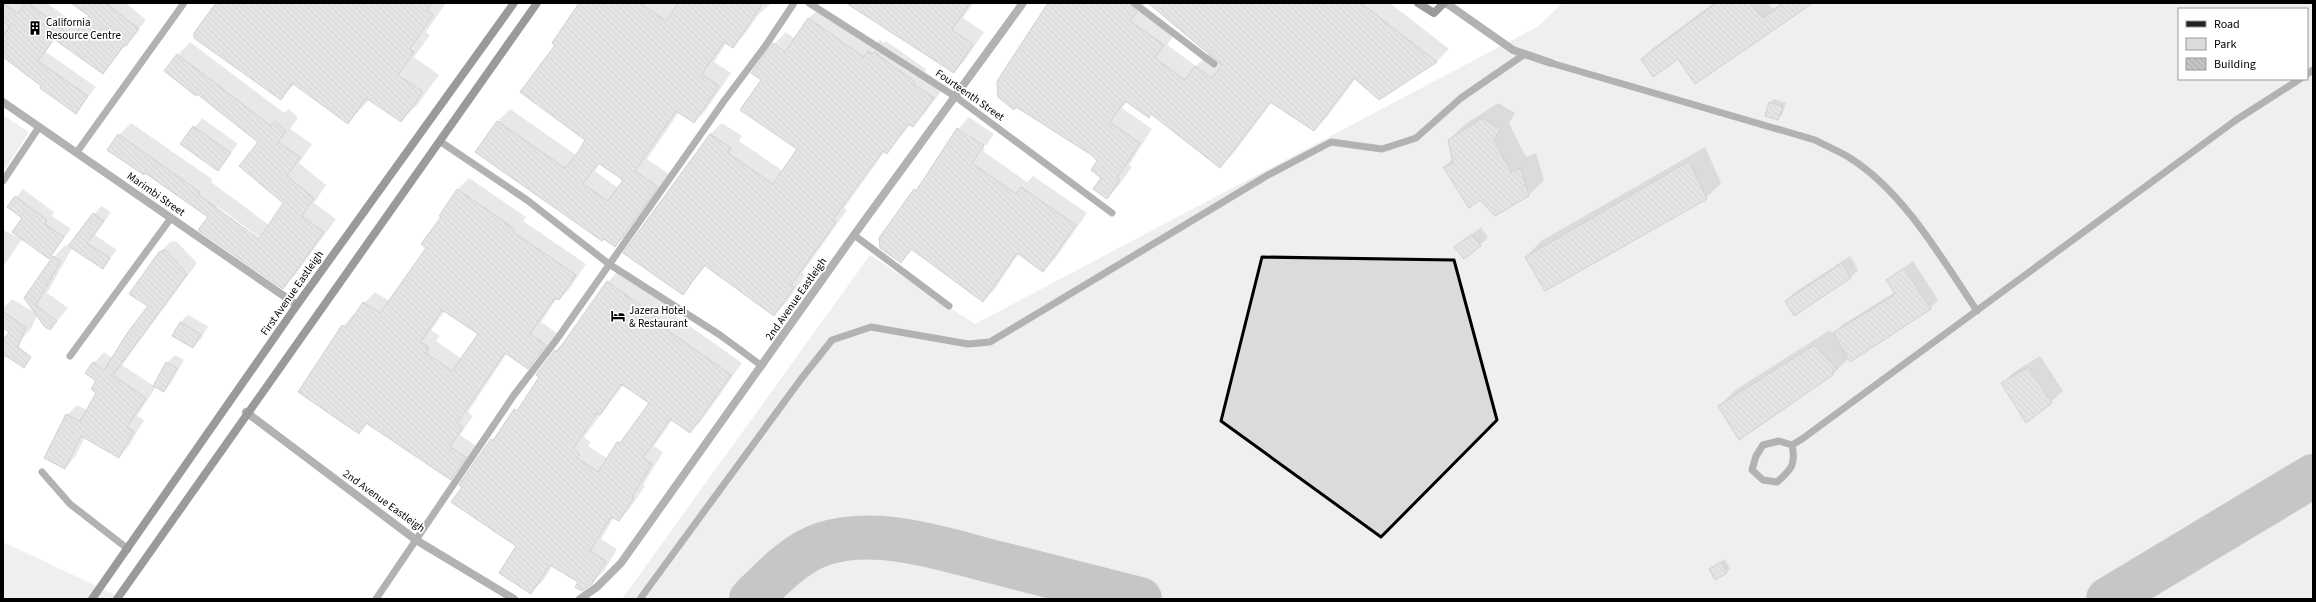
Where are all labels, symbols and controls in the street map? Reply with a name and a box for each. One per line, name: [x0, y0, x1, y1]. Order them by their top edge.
legend: [2178, 8, 2308, 80]
place label: California Resource Centre: [46, 15, 121, 43]
text: Road: [2214, 16, 2240, 33]
building icon: California Resource Centre: [27, 20, 43, 36]
text: Park: [2214, 36, 2236, 53]
text: Building: [2214, 56, 2256, 73]
street label: Fourteenth Street: [933, 66, 1008, 125]
street label: Marimbi Street: [124, 168, 188, 220]
street label: First Avenue Eastleigh: [257, 248, 327, 338]
street label: 2nd Avenue Eastleigh: [762, 255, 830, 343]
place label: Jazera Hotel & Restaurant: [629, 303, 688, 331]
hotel icon: Jazera Hotel & Restaurant: [610, 308, 626, 324]
street label: 2nd Avenue Eastleigh: [340, 466, 428, 536]

